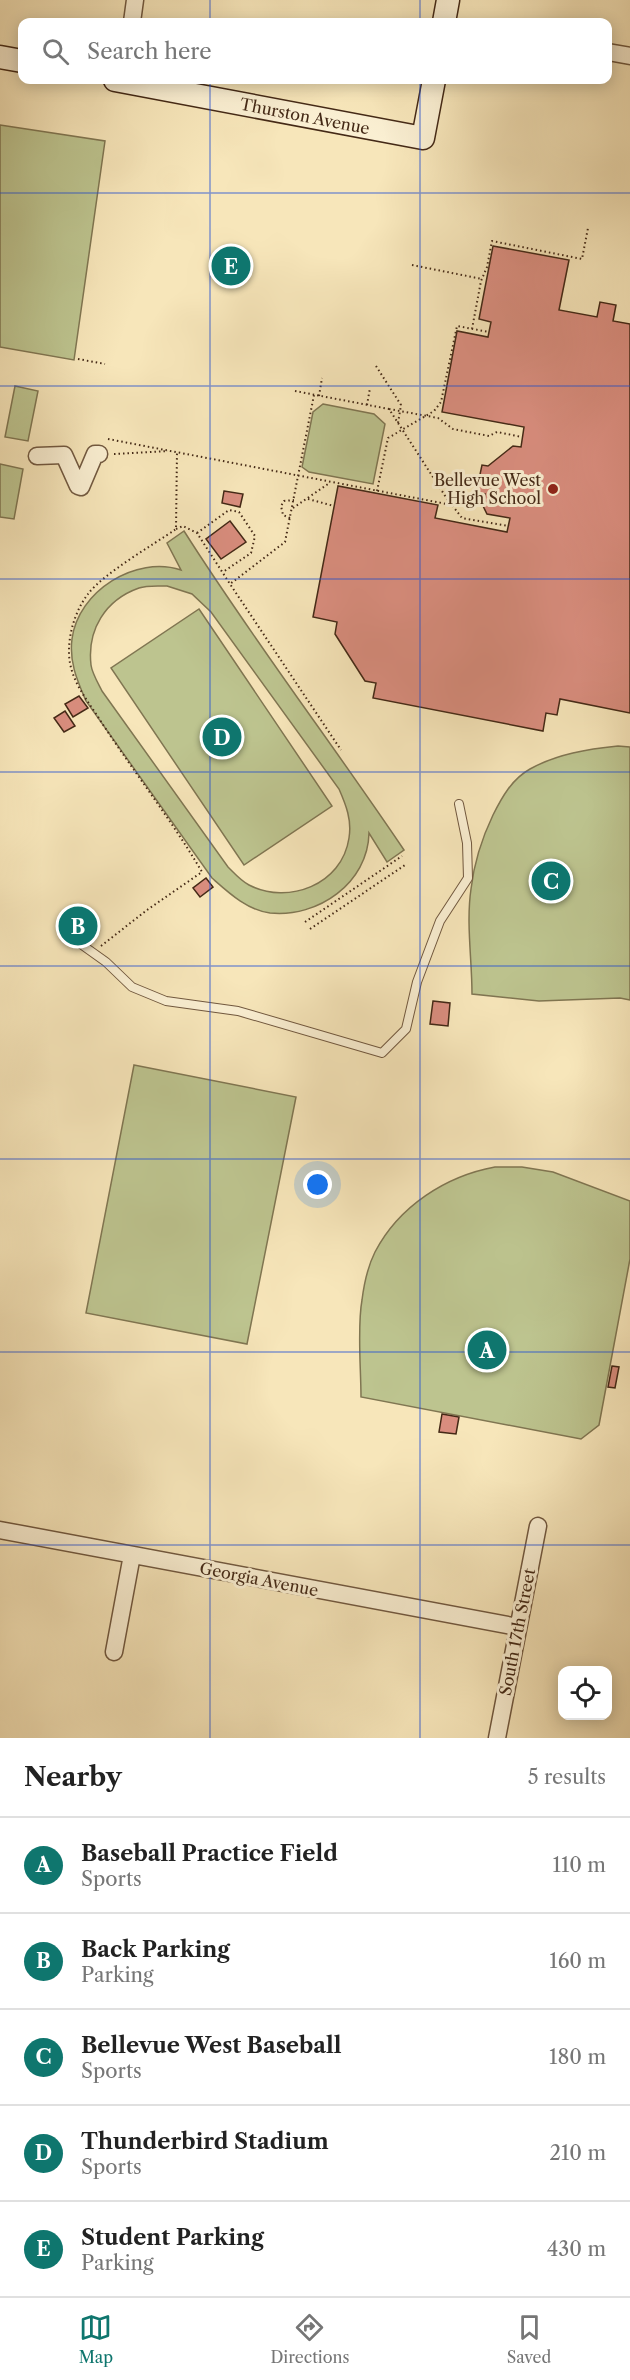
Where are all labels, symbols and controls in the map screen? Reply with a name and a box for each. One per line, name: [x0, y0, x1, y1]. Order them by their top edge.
search box: [18, 18, 612, 84]
icon: search: [39, 35, 72, 68]
text: Search here: [87, 38, 212, 65]
street label: Thurston Avenue: [239, 94, 371, 138]
pin: E: [212, 244, 250, 288]
place label: Bellevue West High School: [434, 470, 541, 508]
marker: Bellevue West High School: [546, 482, 560, 496]
pin: D: [202, 714, 242, 760]
pin: C: [532, 858, 570, 904]
pin: B: [58, 904, 98, 948]
your location: [303, 1170, 332, 1199]
pin: A: [468, 1328, 506, 1372]
street label: Georgia Avenue: [198, 1558, 320, 1600]
street label: South 17th Street: [495, 1566, 539, 1697]
map controls: [558, 1666, 612, 1720]
button: locate: [558, 1666, 612, 1720]
text: Nearby: [24, 1761, 122, 1793]
text: 5 results: [528, 1765, 606, 1789]
text: Baseball Practice Field: [81, 1840, 338, 1867]
text: A: [36, 1853, 51, 1877]
text: 110 m: [553, 1853, 606, 1877]
text: Sports: [81, 1867, 142, 1891]
text: Back Parking: [81, 1936, 230, 1963]
text: B: [36, 1949, 51, 1973]
text: 160 m: [549, 1949, 606, 1973]
text: Parking: [81, 1963, 154, 1987]
text: Bellevue West Baseball: [81, 2032, 342, 2059]
text: C: [35, 2045, 52, 2069]
text: 180 m: [549, 2045, 606, 2069]
text: Sports: [81, 2059, 142, 2083]
text: Thunderbird Stadium: [81, 2128, 329, 2155]
text: D: [35, 2141, 52, 2165]
text: 210 m: [549, 2141, 606, 2165]
text: Sports: [81, 2155, 142, 2179]
text: Student Parking: [81, 2224, 264, 2251]
text: E: [36, 2237, 51, 2261]
text: 430 m: [547, 2237, 606, 2261]
text: Parking: [81, 2251, 154, 2275]
tab: Map: [79, 2311, 113, 2367]
tab: Directions: [270, 2311, 349, 2367]
tab: Saved: [507, 2311, 551, 2367]

